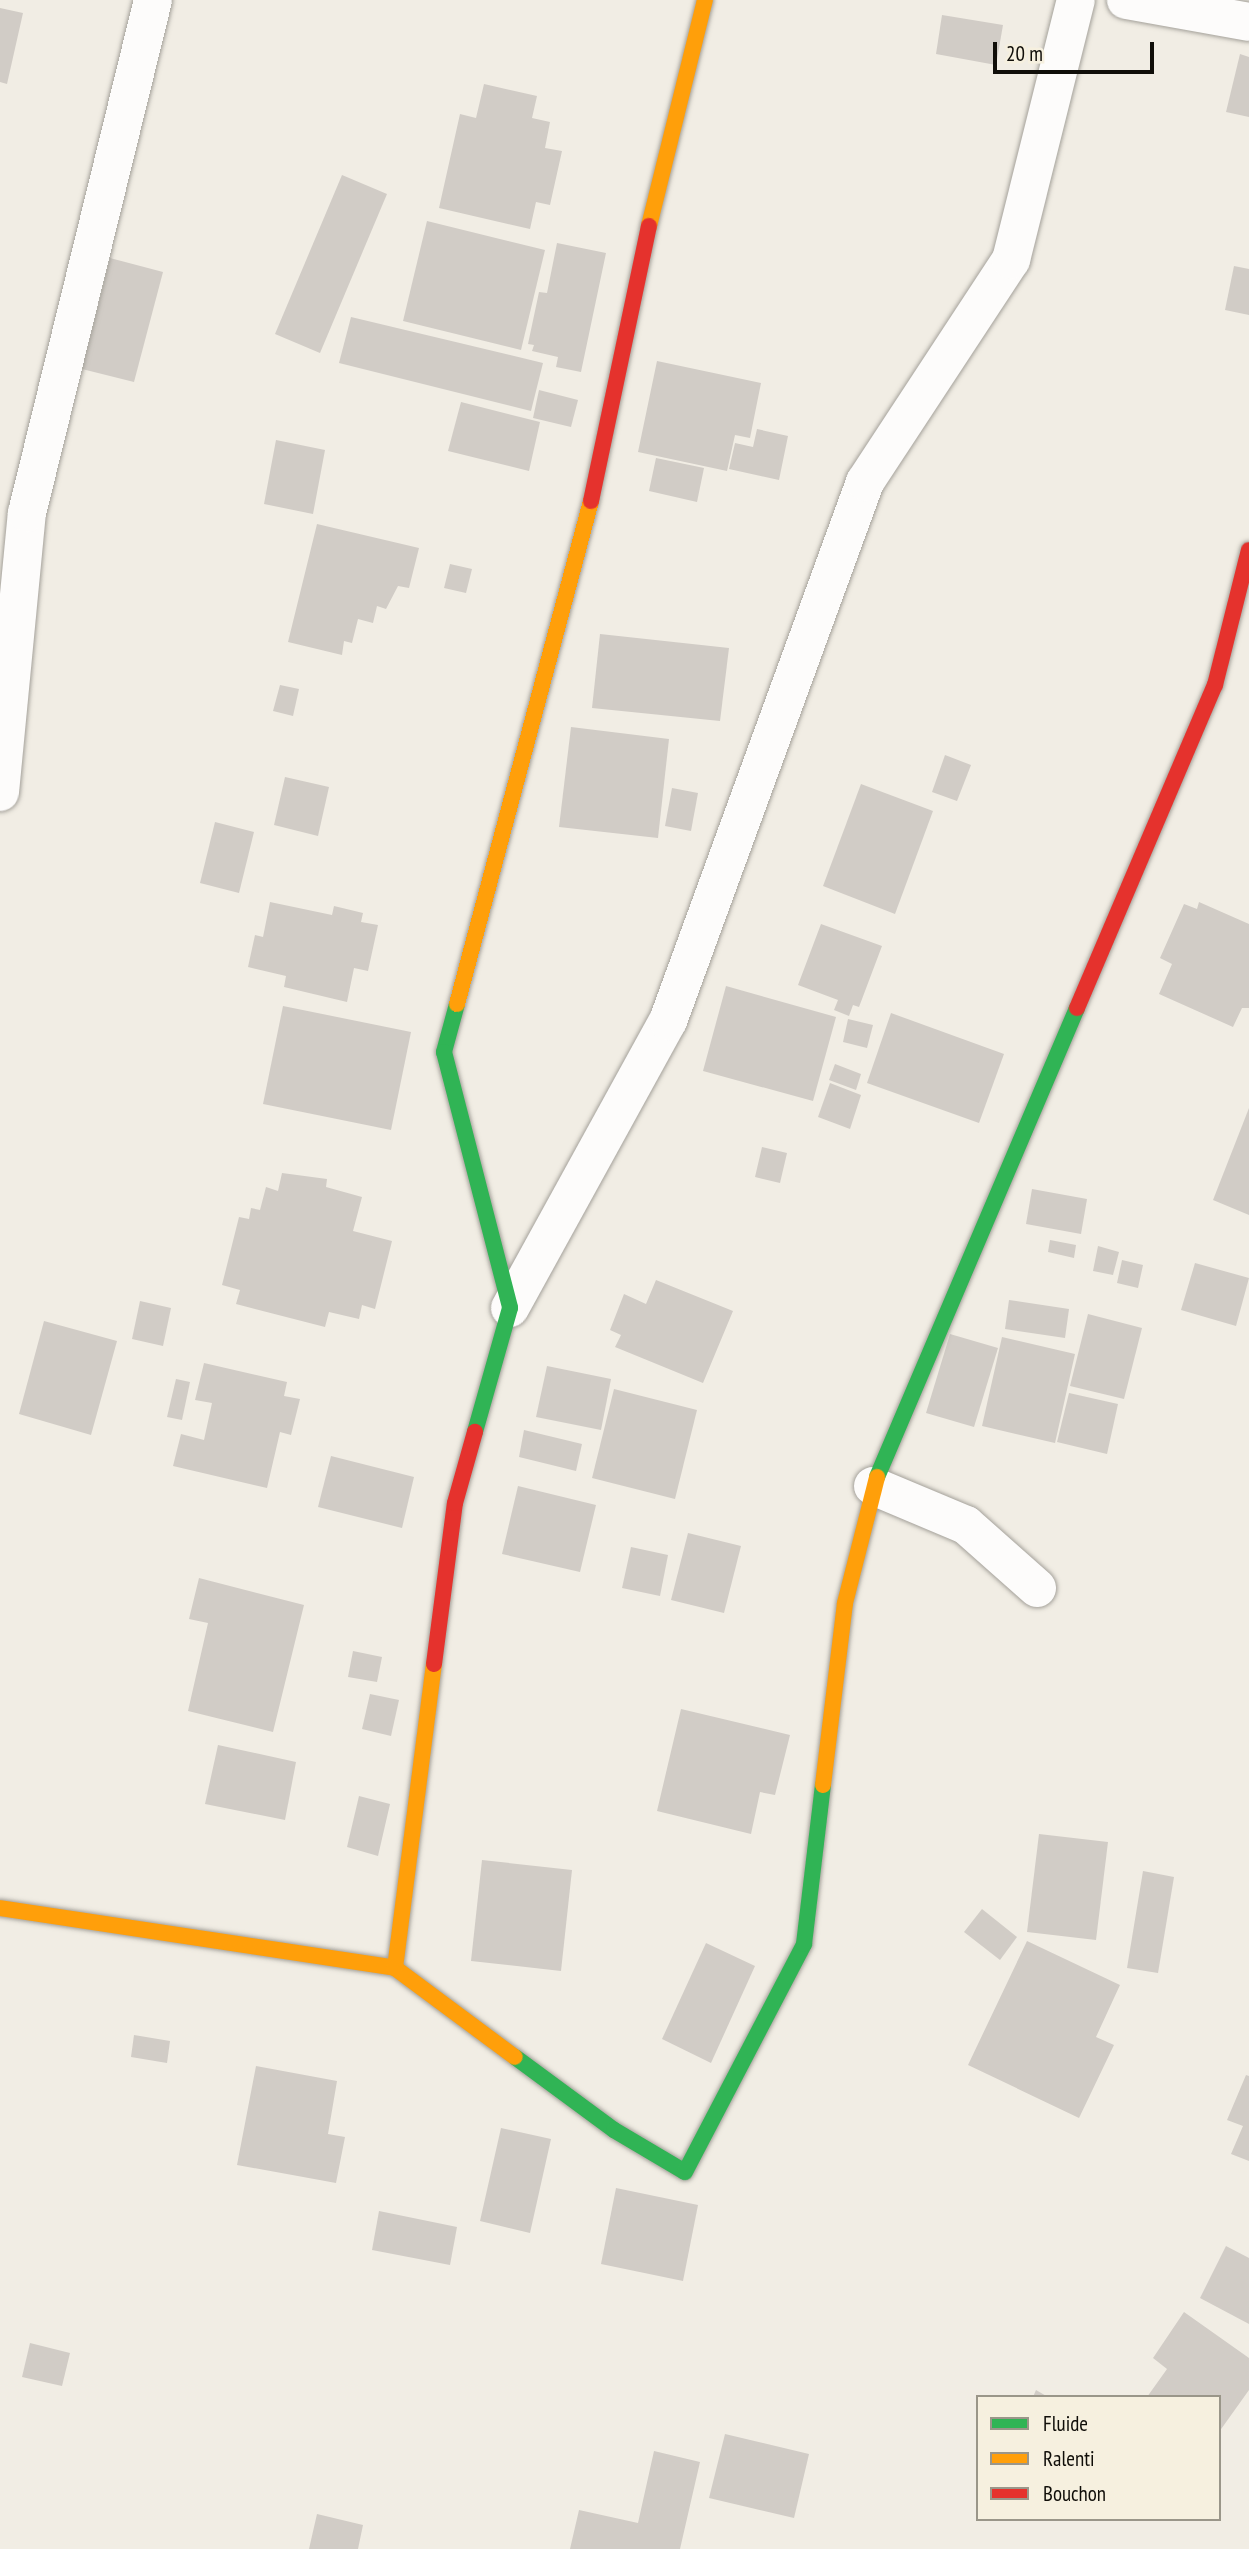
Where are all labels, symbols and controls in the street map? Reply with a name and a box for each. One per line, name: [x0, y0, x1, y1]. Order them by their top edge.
scale bar: [997, 28, 1158, 72]
text: 20 m: [1006, 40, 1043, 67]
legend: [976, 2395, 1221, 2521]
text: Fluide: [1043, 2410, 1088, 2437]
text: Ralenti: [1043, 2445, 1095, 2472]
text: Bouchon: [1043, 2480, 1106, 2507]

